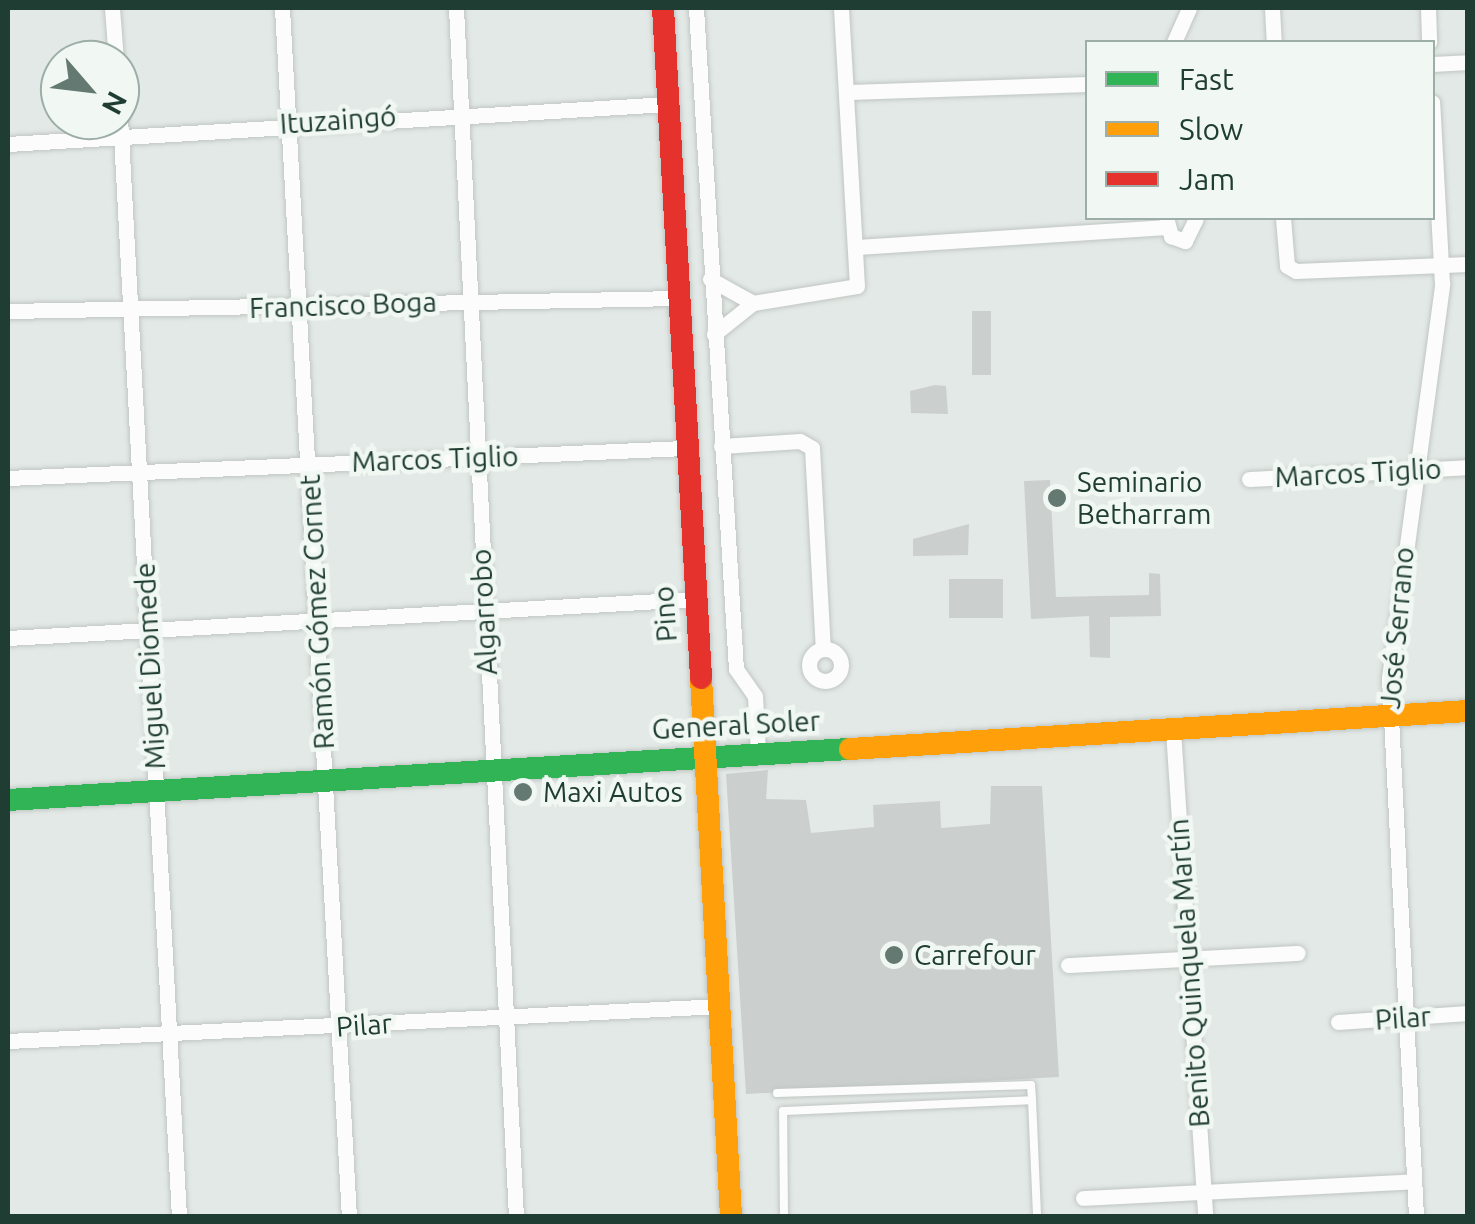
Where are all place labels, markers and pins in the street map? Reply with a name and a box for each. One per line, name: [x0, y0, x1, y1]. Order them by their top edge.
place label: Seminario Betharram: [1077, 465, 1211, 531]
marker: Seminario Betharram: [1046, 487, 1068, 509]
place label: Maxi Autos: [543, 775, 683, 809]
marker: Maxi Autos: [512, 781, 534, 803]
place label: Carrefour: [914, 938, 1036, 972]
marker: Carrefour: [883, 944, 905, 966]

